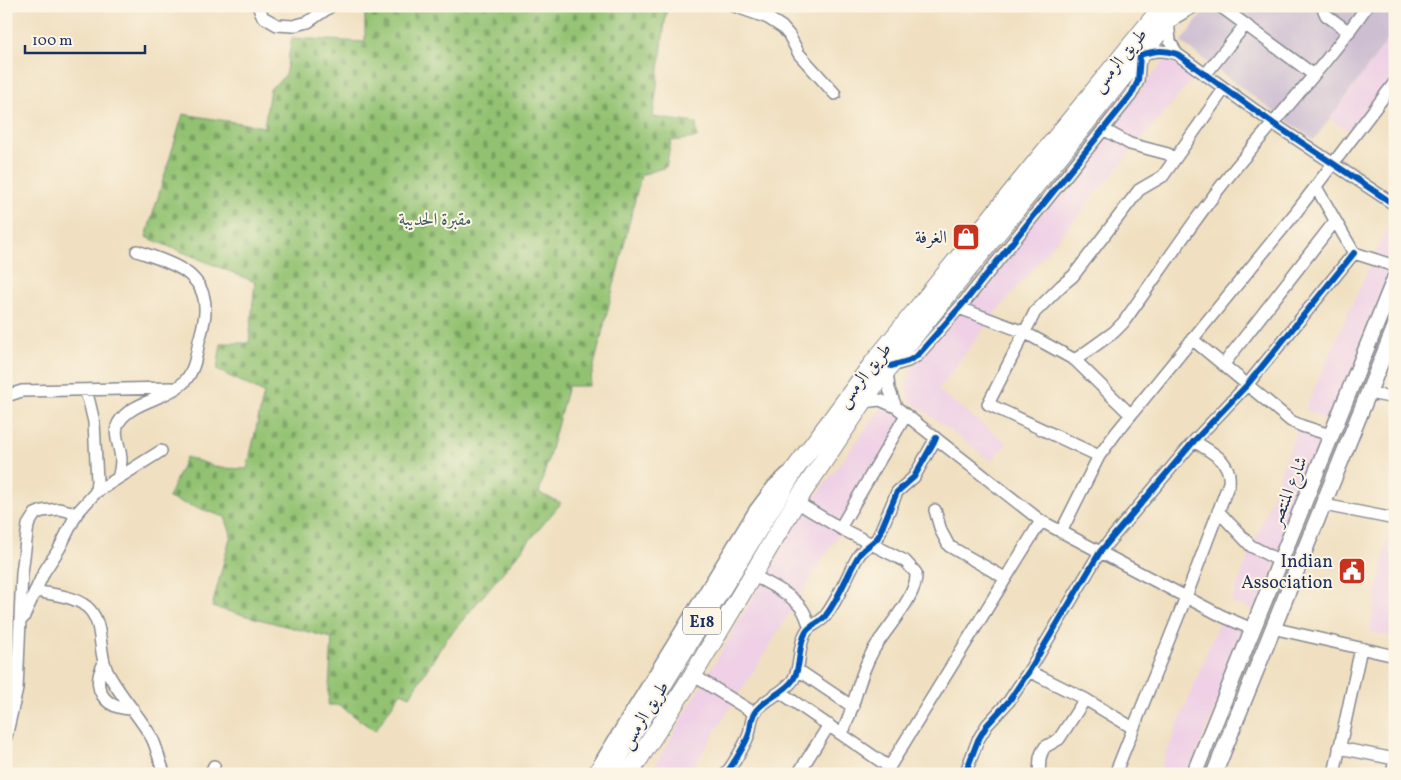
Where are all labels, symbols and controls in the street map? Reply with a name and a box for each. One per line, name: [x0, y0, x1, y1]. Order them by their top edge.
scale bar: [25, 22, 145, 54]
street label: طريق الرمس: [1087, 24, 1154, 98]
text: 100 m: [32, 31, 72, 52]
park label: مقبرة الحديبة: [399, 208, 471, 233]
shop icon: الغرفة: [951, 222, 981, 252]
place label: الغرفة: [915, 226, 947, 251]
street label: طريق الرمس: [832, 338, 898, 414]
street label: شارع المنتصر: [1263, 453, 1316, 532]
place label: Indian Association: [1241, 550, 1333, 596]
public building icon: Indian Association: [1337, 556, 1367, 586]
road number: E18: [683, 608, 721, 634]
street label: طريق الرمس: [615, 677, 676, 755]

